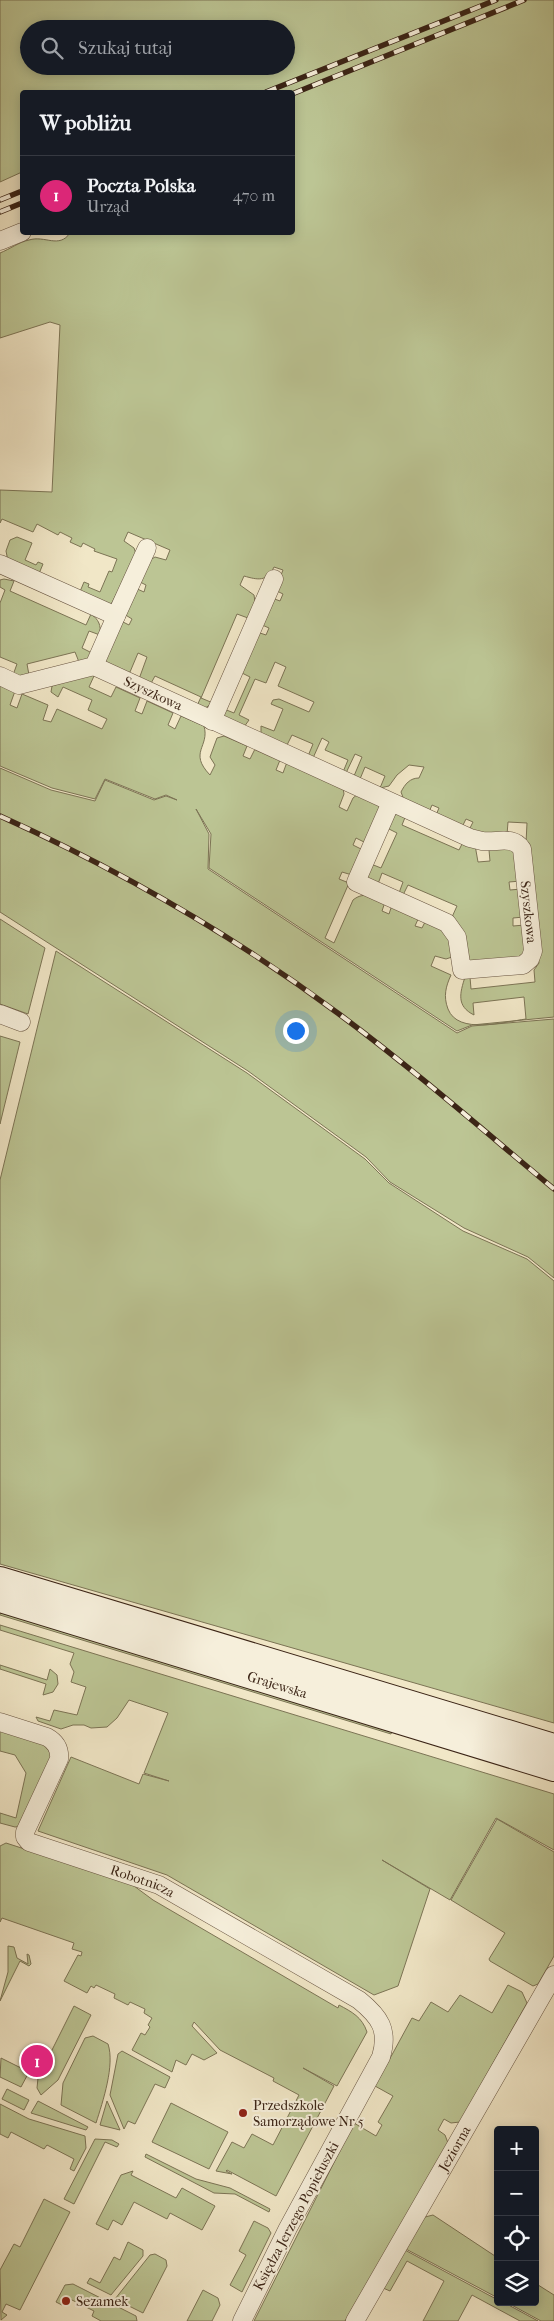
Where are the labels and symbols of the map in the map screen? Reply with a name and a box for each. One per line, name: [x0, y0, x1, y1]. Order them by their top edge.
street label: Szyszkowa: [121, 672, 186, 714]
street label: Szyszkowa: [517, 880, 541, 945]
your location: [283, 1018, 309, 1044]
street label: Grajewska: [245, 1667, 310, 1702]
street label: Robotnicza: [108, 1861, 178, 1901]
pin: 1: [21, 2042, 53, 2080]
place label: Przedszkole Samorządowe Nr 5: [253, 2097, 364, 2130]
marker: Przedszkole Samorządowe Nr 5: [237, 2107, 249, 2119]
street label: Jeziorna: [434, 2122, 474, 2175]
street label: Księdza Jerzego Popiełuszki: [249, 2139, 343, 2293]
place label: Sezamek: [76, 2293, 129, 2310]
marker: Sezamek: [60, 2295, 72, 2307]

